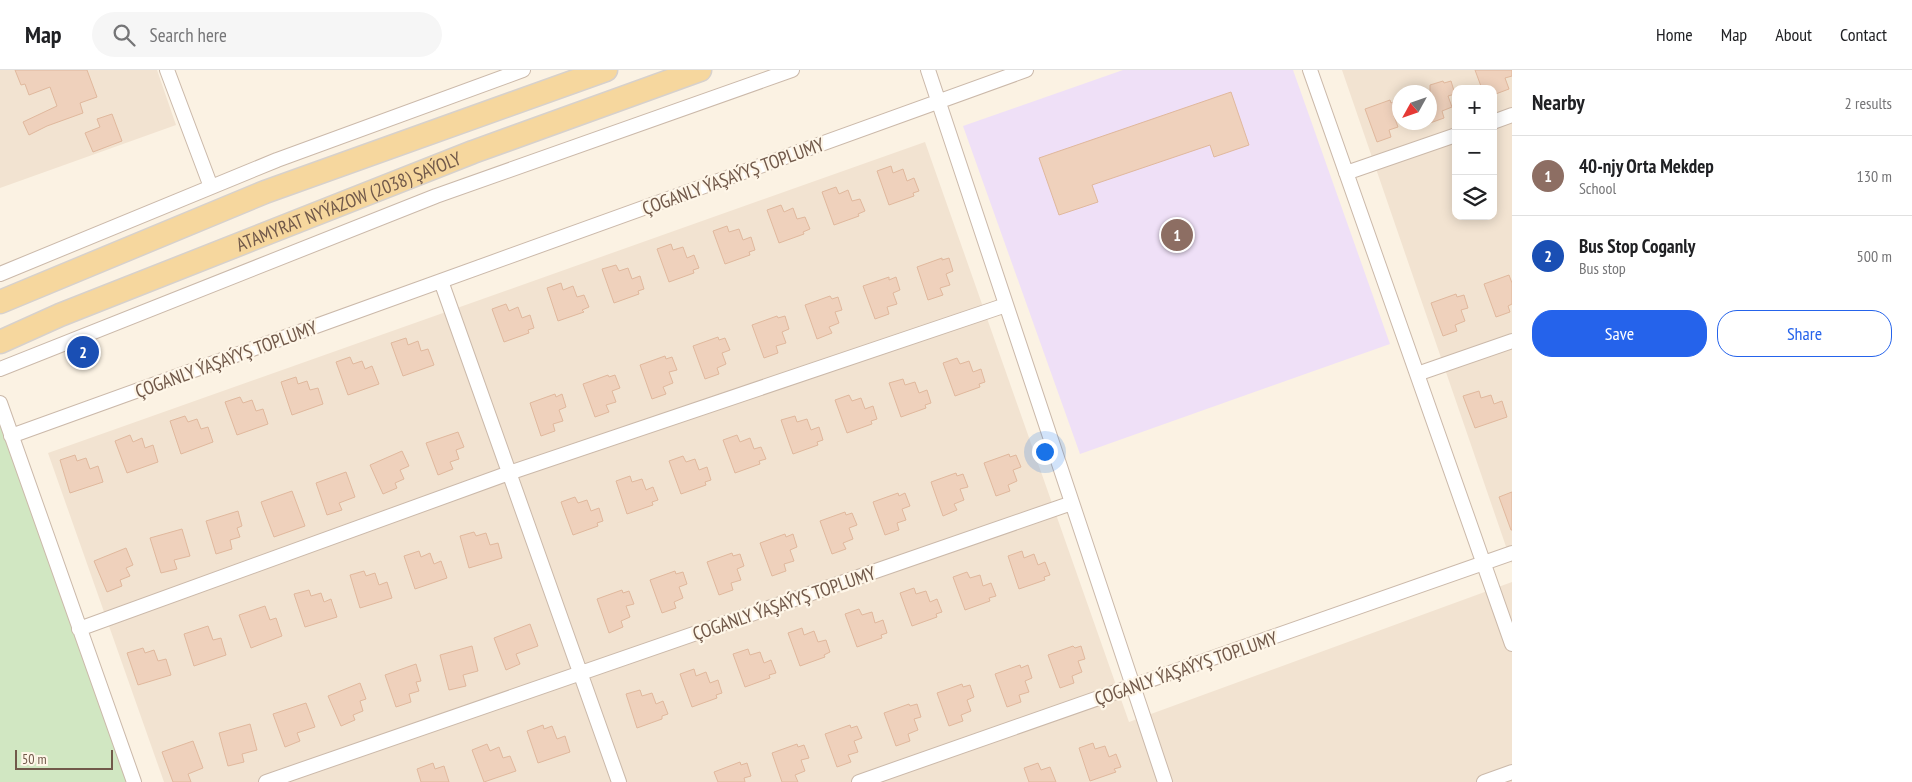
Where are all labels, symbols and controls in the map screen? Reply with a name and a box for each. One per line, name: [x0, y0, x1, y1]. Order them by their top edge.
search box: [92, 12, 442, 57]
text: Map: [25, 19, 62, 50]
icon: search: [110, 21, 138, 49]
text: Search here: [150, 23, 227, 47]
text: Home: [1656, 23, 1693, 46]
text: Map: [1721, 23, 1747, 46]
text: About: [1775, 23, 1812, 46]
text: Contact: [1840, 23, 1887, 46]
north arrow: [1392, 85, 1437, 130]
map controls: [1452, 85, 1497, 220]
button: +: [1452, 85, 1497, 130]
text: Nearby: [1532, 89, 1585, 116]
text: 2 results: [1845, 93, 1892, 113]
button: −: [1452, 130, 1497, 175]
street label: ÇOGANLY ÝAŞAÝYŞ TOPLUMY: [639, 132, 828, 220]
street label: ATAMYRAT NYÝAZOW (2038) ŞAÝOLY: [233, 146, 465, 256]
text: 40-njy Orta Mekdep: [1579, 154, 1714, 178]
text: 1: [1544, 166, 1552, 186]
text: 130 m: [1857, 166, 1892, 186]
button: layers: [1452, 175, 1497, 220]
text: School: [1579, 178, 1616, 198]
pin: 1: [1161, 216, 1193, 254]
text: Bus Stop Coganly: [1579, 234, 1695, 258]
text: 2: [1544, 246, 1552, 266]
text: 500 m: [1857, 246, 1892, 266]
text: Bus stop: [1579, 258, 1626, 278]
button: Save: [1532, 310, 1707, 357]
button: Share: [1717, 310, 1892, 357]
street label: ÇOGANLY ÝAŞAÝYŞ TOPLUMY: [132, 315, 321, 403]
pin: 2: [67, 333, 99, 371]
your location: [1032, 439, 1058, 465]
street label: ÇOGANLY ÝAŞAÝYŞ TOPLUMY: [689, 560, 879, 646]
street label: ÇOGANLY ÝAŞAÝYŞ TOPLUMY: [1091, 625, 1281, 711]
scale bar: [15, 747, 112, 770]
text: 50 m: [22, 750, 47, 768]

